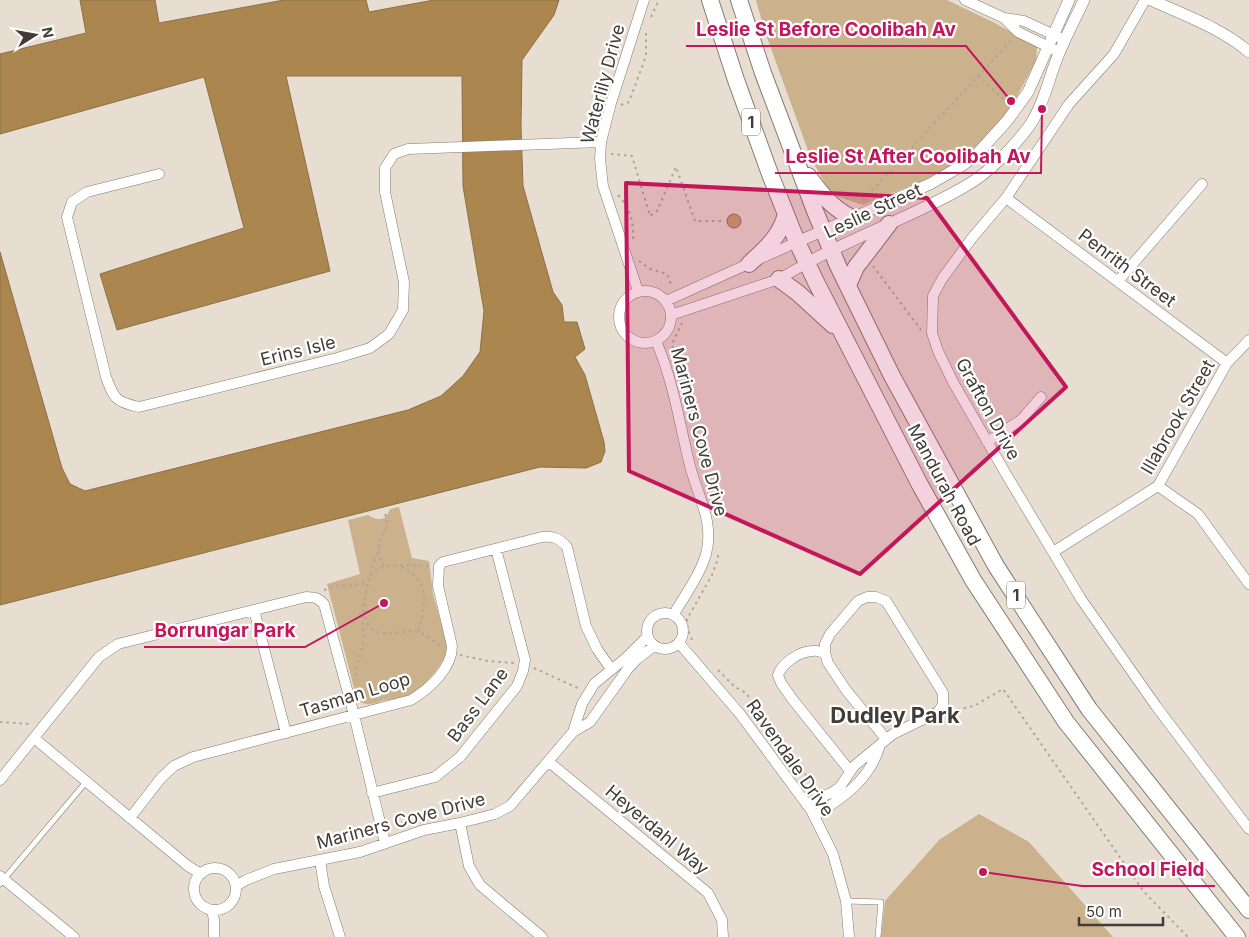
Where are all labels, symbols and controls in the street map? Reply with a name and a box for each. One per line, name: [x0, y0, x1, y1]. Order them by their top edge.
north arrow: [10, 10, 60, 60]
callout: Leslie St Before Coolibah Av: [686, 12, 966, 46]
text: Leslie St Before Coolibah Av: [696, 18, 957, 41]
street label: Waterlily Drive: [576, 22, 629, 146]
text: N: [39, 26, 58, 39]
road number: 1: [742, 108, 760, 136]
callout: Leslie St After Coolibah Av: [775, 139, 1041, 173]
text: Leslie St After Coolibah Av: [785, 145, 1031, 168]
street label: Leslie Street: [821, 179, 925, 242]
street label: Penrith Street: [1075, 224, 1180, 311]
street label: Erins Isle: [258, 331, 338, 370]
street label: Mariners Cove Drive: [667, 345, 732, 519]
street label: Grafton Drive: [952, 354, 1025, 463]
street label: Illabrook Street: [1136, 356, 1219, 478]
street label: Mandurah Road: [904, 420, 985, 549]
road number: 1: [1007, 582, 1025, 608]
callout: Borrungar Park: [144, 613, 305, 647]
text: Borrungar Park: [155, 619, 295, 642]
street label: Bass Lane: [443, 663, 512, 746]
street label: Tasman Loop: [297, 668, 413, 721]
street label: Ravendale Drive: [742, 695, 839, 820]
district label: Dudley Park: [830, 702, 960, 728]
street label: Heyerdahl Way: [601, 780, 713, 879]
street label: Mariners Cove Drive: [314, 788, 488, 853]
callout: School Field: [1082, 852, 1215, 886]
text: School Field: [1091, 858, 1205, 881]
scale bar: [1079, 894, 1163, 926]
text: 50 m: [1086, 902, 1122, 921]

